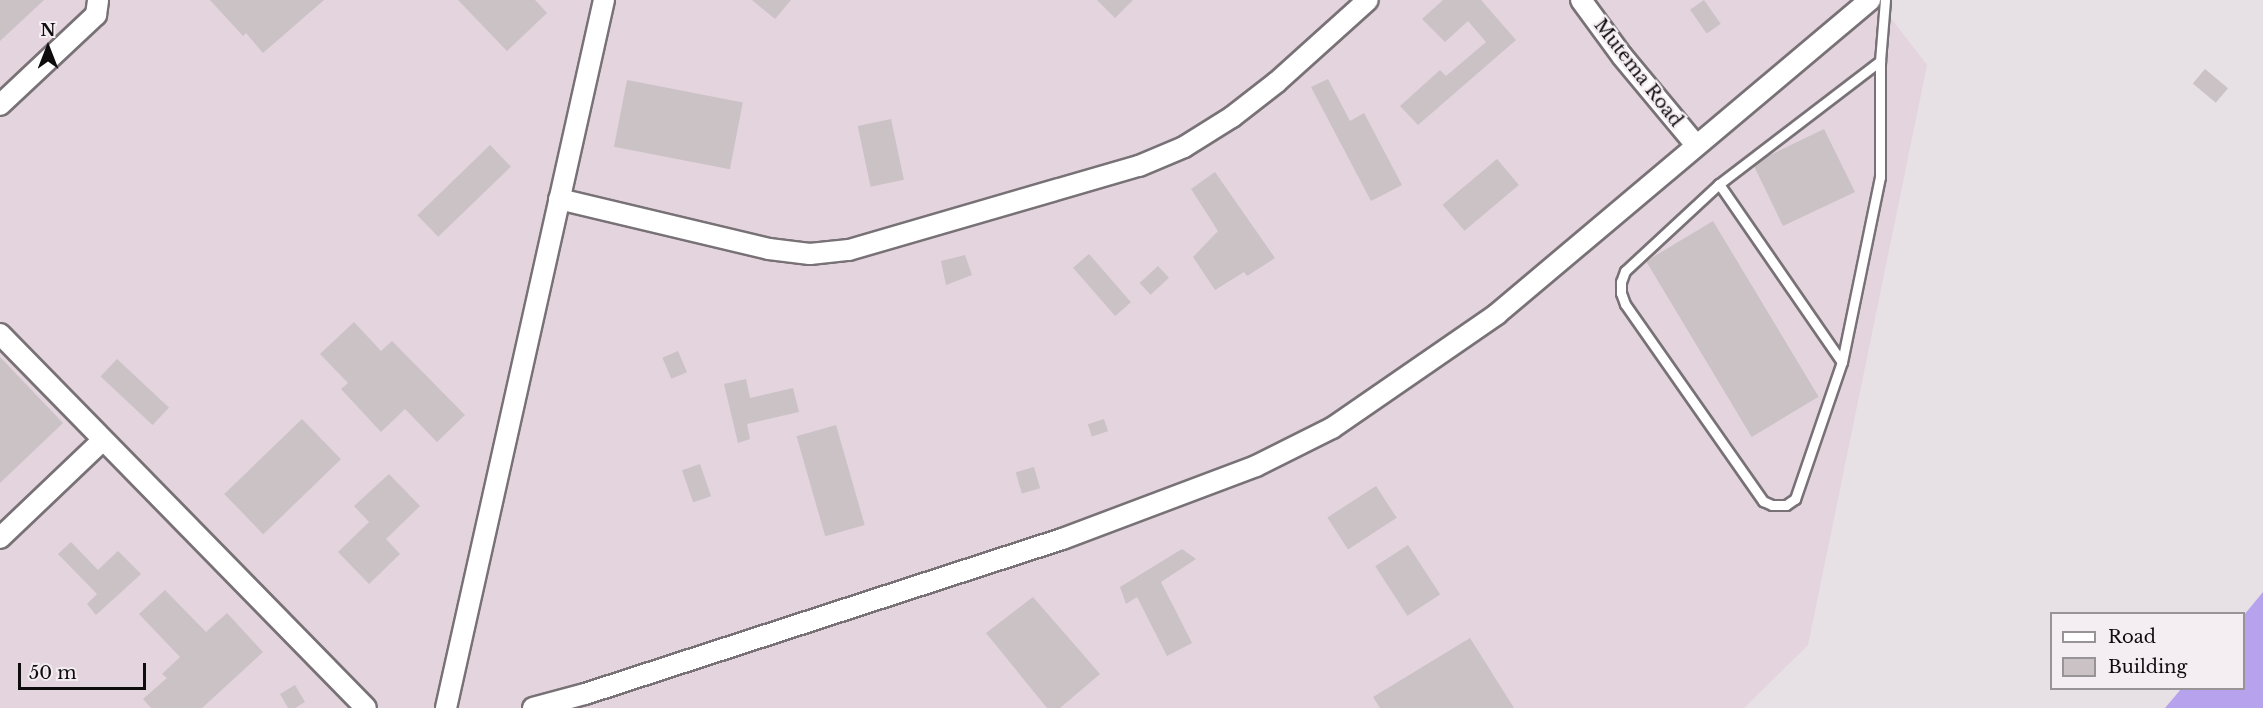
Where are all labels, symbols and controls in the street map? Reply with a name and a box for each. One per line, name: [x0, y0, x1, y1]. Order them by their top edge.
street label: Mutema Road: [1589, 15, 1687, 131]
north arrow: [18, 18, 78, 78]
text: N: [40, 20, 56, 40]
legend: [2050, 612, 2245, 690]
text: Road: [2108, 626, 2156, 648]
scale bar: [21, 651, 148, 689]
text: Building: [2108, 656, 2187, 678]
text: 50 m: [29, 662, 77, 684]

